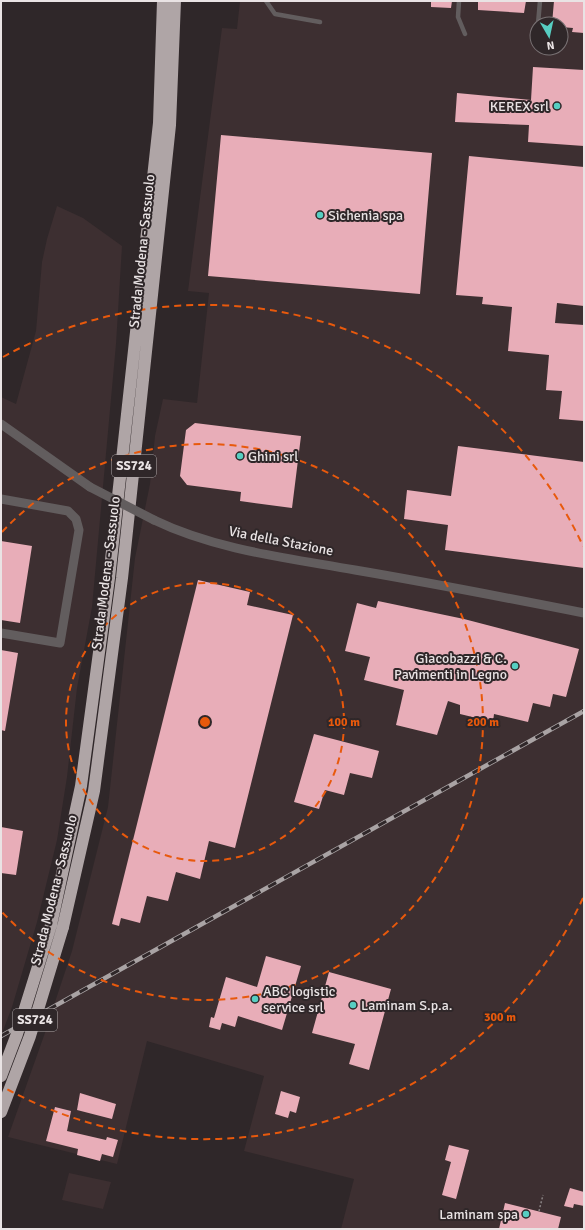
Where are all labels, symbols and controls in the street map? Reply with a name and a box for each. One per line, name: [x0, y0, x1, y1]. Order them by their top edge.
north arrow: [529, 16, 569, 56]
text: N: [546, 38, 555, 52]
place label: KEREX srl: [490, 98, 549, 115]
marker: KEREX srl: [552, 101, 562, 111]
street label: Strada Modena - Sassuolo: [125, 173, 159, 329]
place label: Sichenia spa: [328, 207, 403, 224]
marker: Sichenia spa: [315, 210, 325, 220]
place label: Ghini srl: [248, 448, 298, 465]
marker: Ghini srl: [235, 451, 245, 461]
road number: SS724: [112, 455, 156, 477]
street label: Strada Modena - Sassuolo: [88, 495, 124, 651]
street label: Via della Stazione: [227, 522, 335, 560]
place label: Giacobazzi & C. Pavimenti in Legno: [394, 650, 507, 683]
marker: Giacobazzi & C. Pavimenti in Legno: [510, 661, 520, 671]
centre of rings: [198, 715, 212, 729]
text: 100 m: [328, 715, 360, 730]
text: 200 m: [467, 715, 499, 730]
street label: Strada Modena - Sassuolo: [27, 813, 81, 967]
place label: ABC logistic service srl: [263, 983, 336, 1016]
marker: ABC logistic service srl: [250, 994, 260, 1004]
place label: Laminam S.p.a.: [361, 997, 453, 1014]
marker: Laminam S.p.a.: [348, 1000, 358, 1010]
road number: SS724: [13, 1009, 57, 1031]
text: 300 m: [484, 1010, 516, 1025]
place label: Laminam spa: [439, 1206, 518, 1223]
marker: Laminam spa: [521, 1209, 531, 1219]

